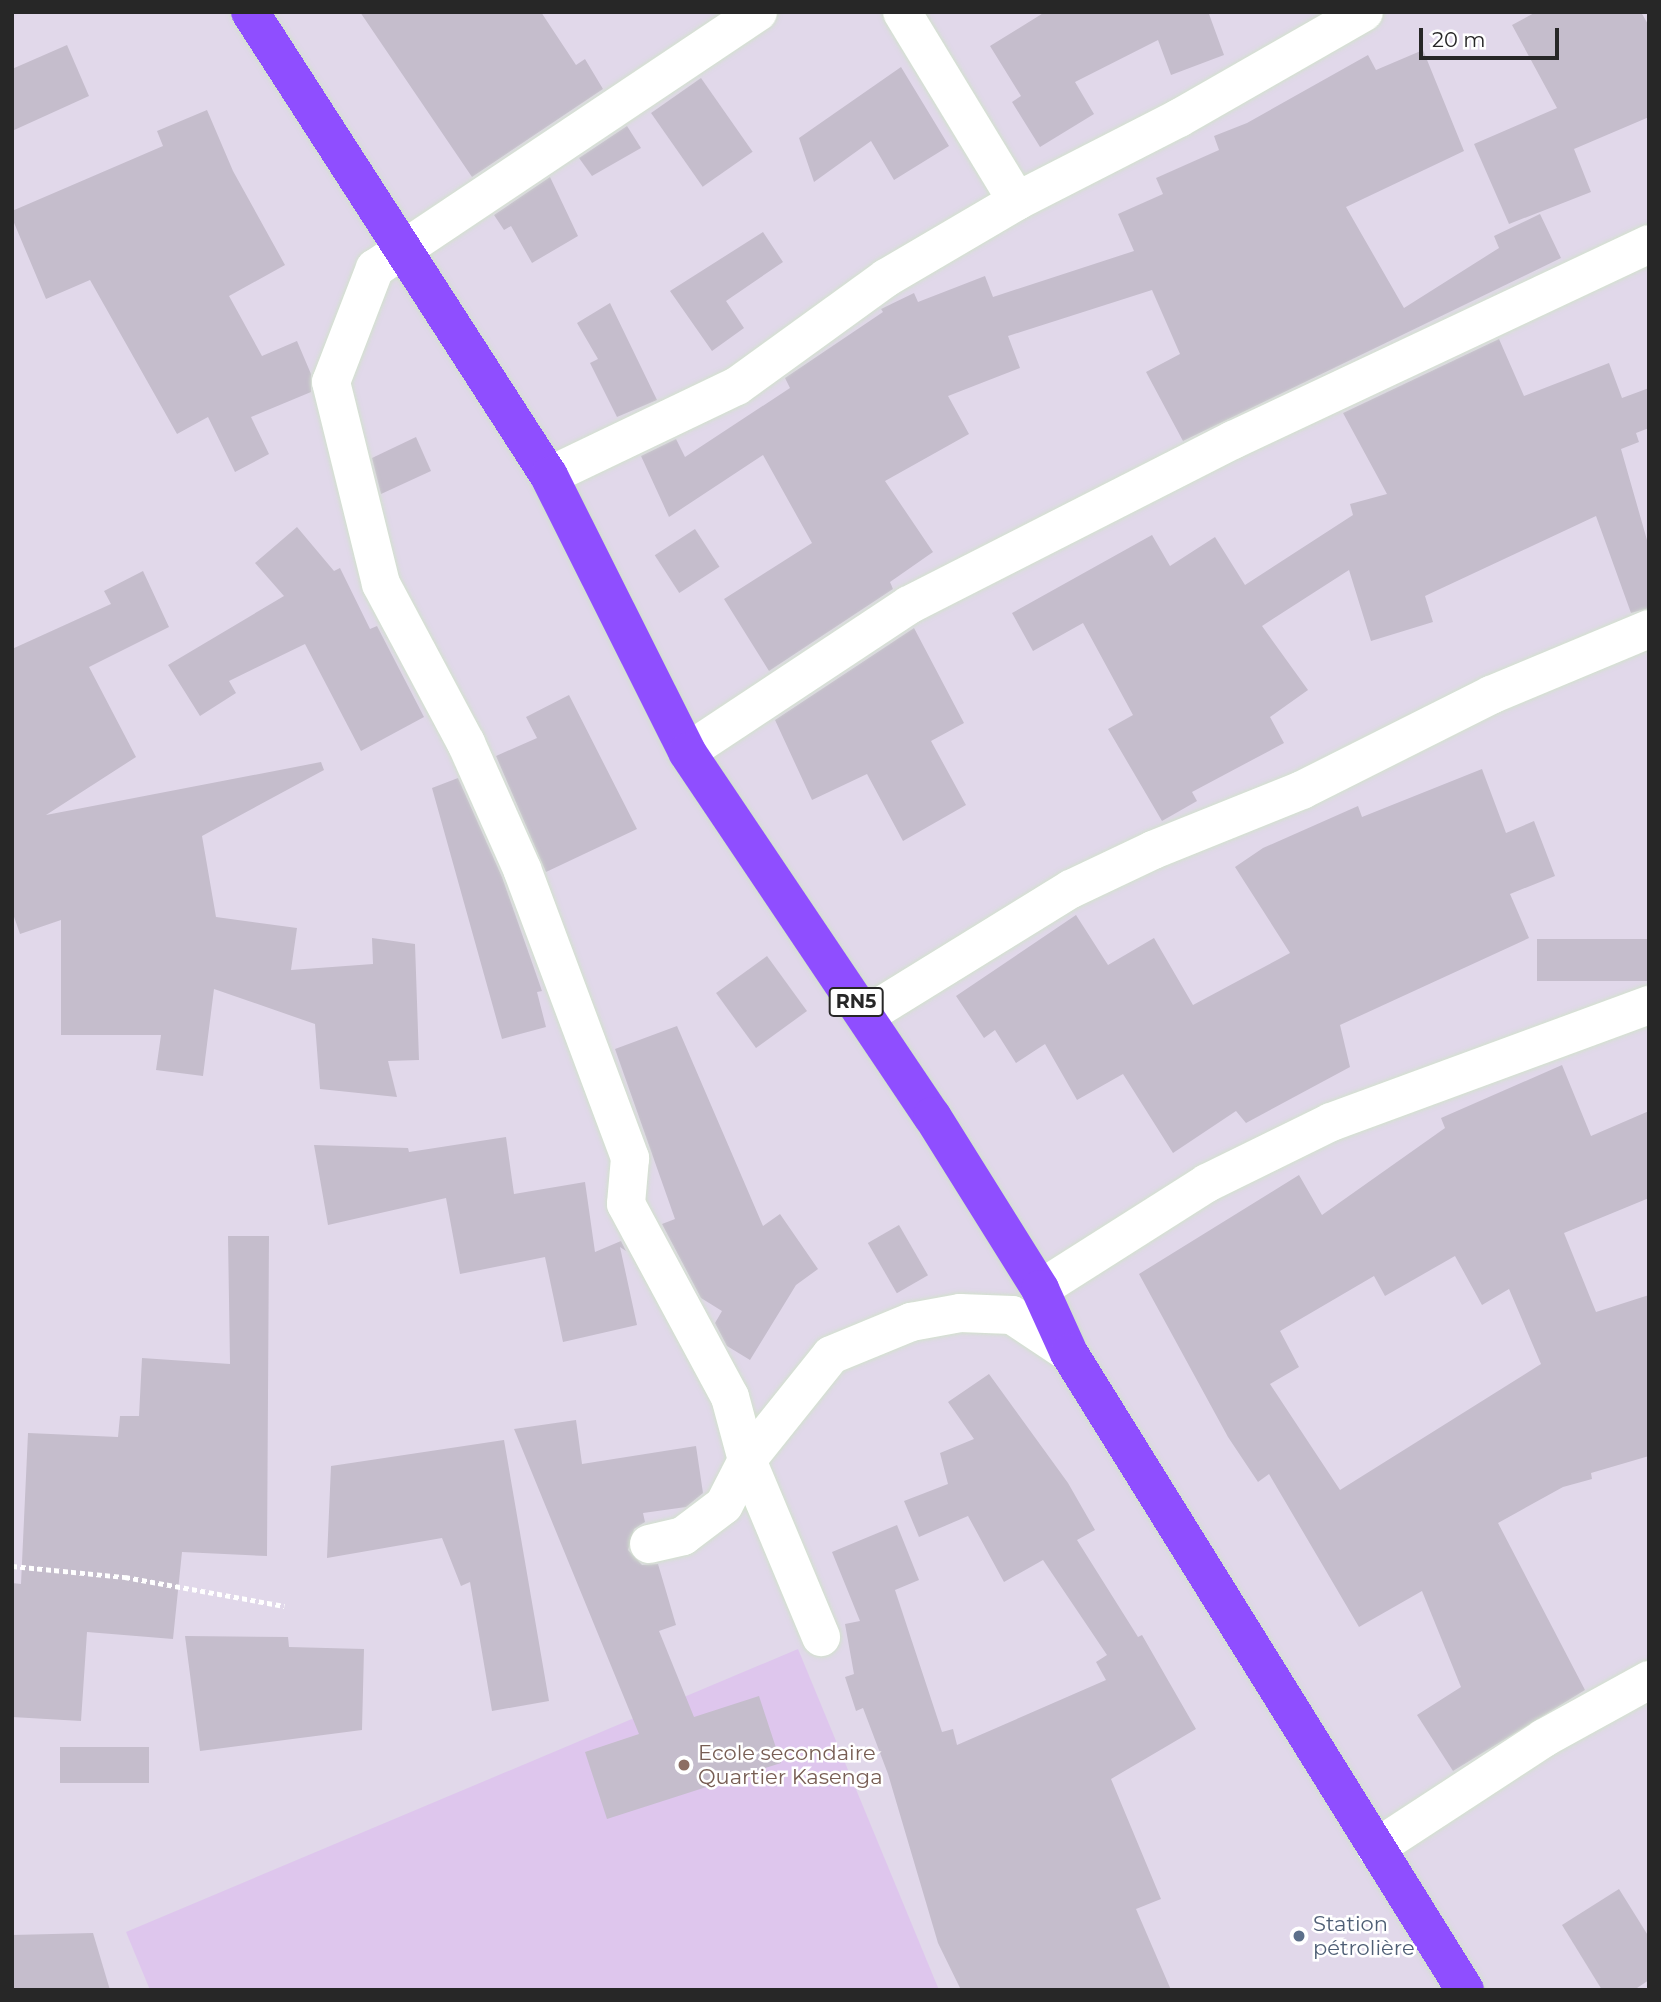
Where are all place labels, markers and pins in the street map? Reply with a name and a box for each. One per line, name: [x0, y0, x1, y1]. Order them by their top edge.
place label: Ecole secondaire Quartier Kasenga: [698, 1740, 883, 1790]
marker: Ecole secondaire Quartier Kasenga: [676, 1757, 692, 1773]
place label: Station pétrolière: [1313, 1911, 1415, 1961]
marker: Station pétrolière: [1291, 1928, 1307, 1944]

